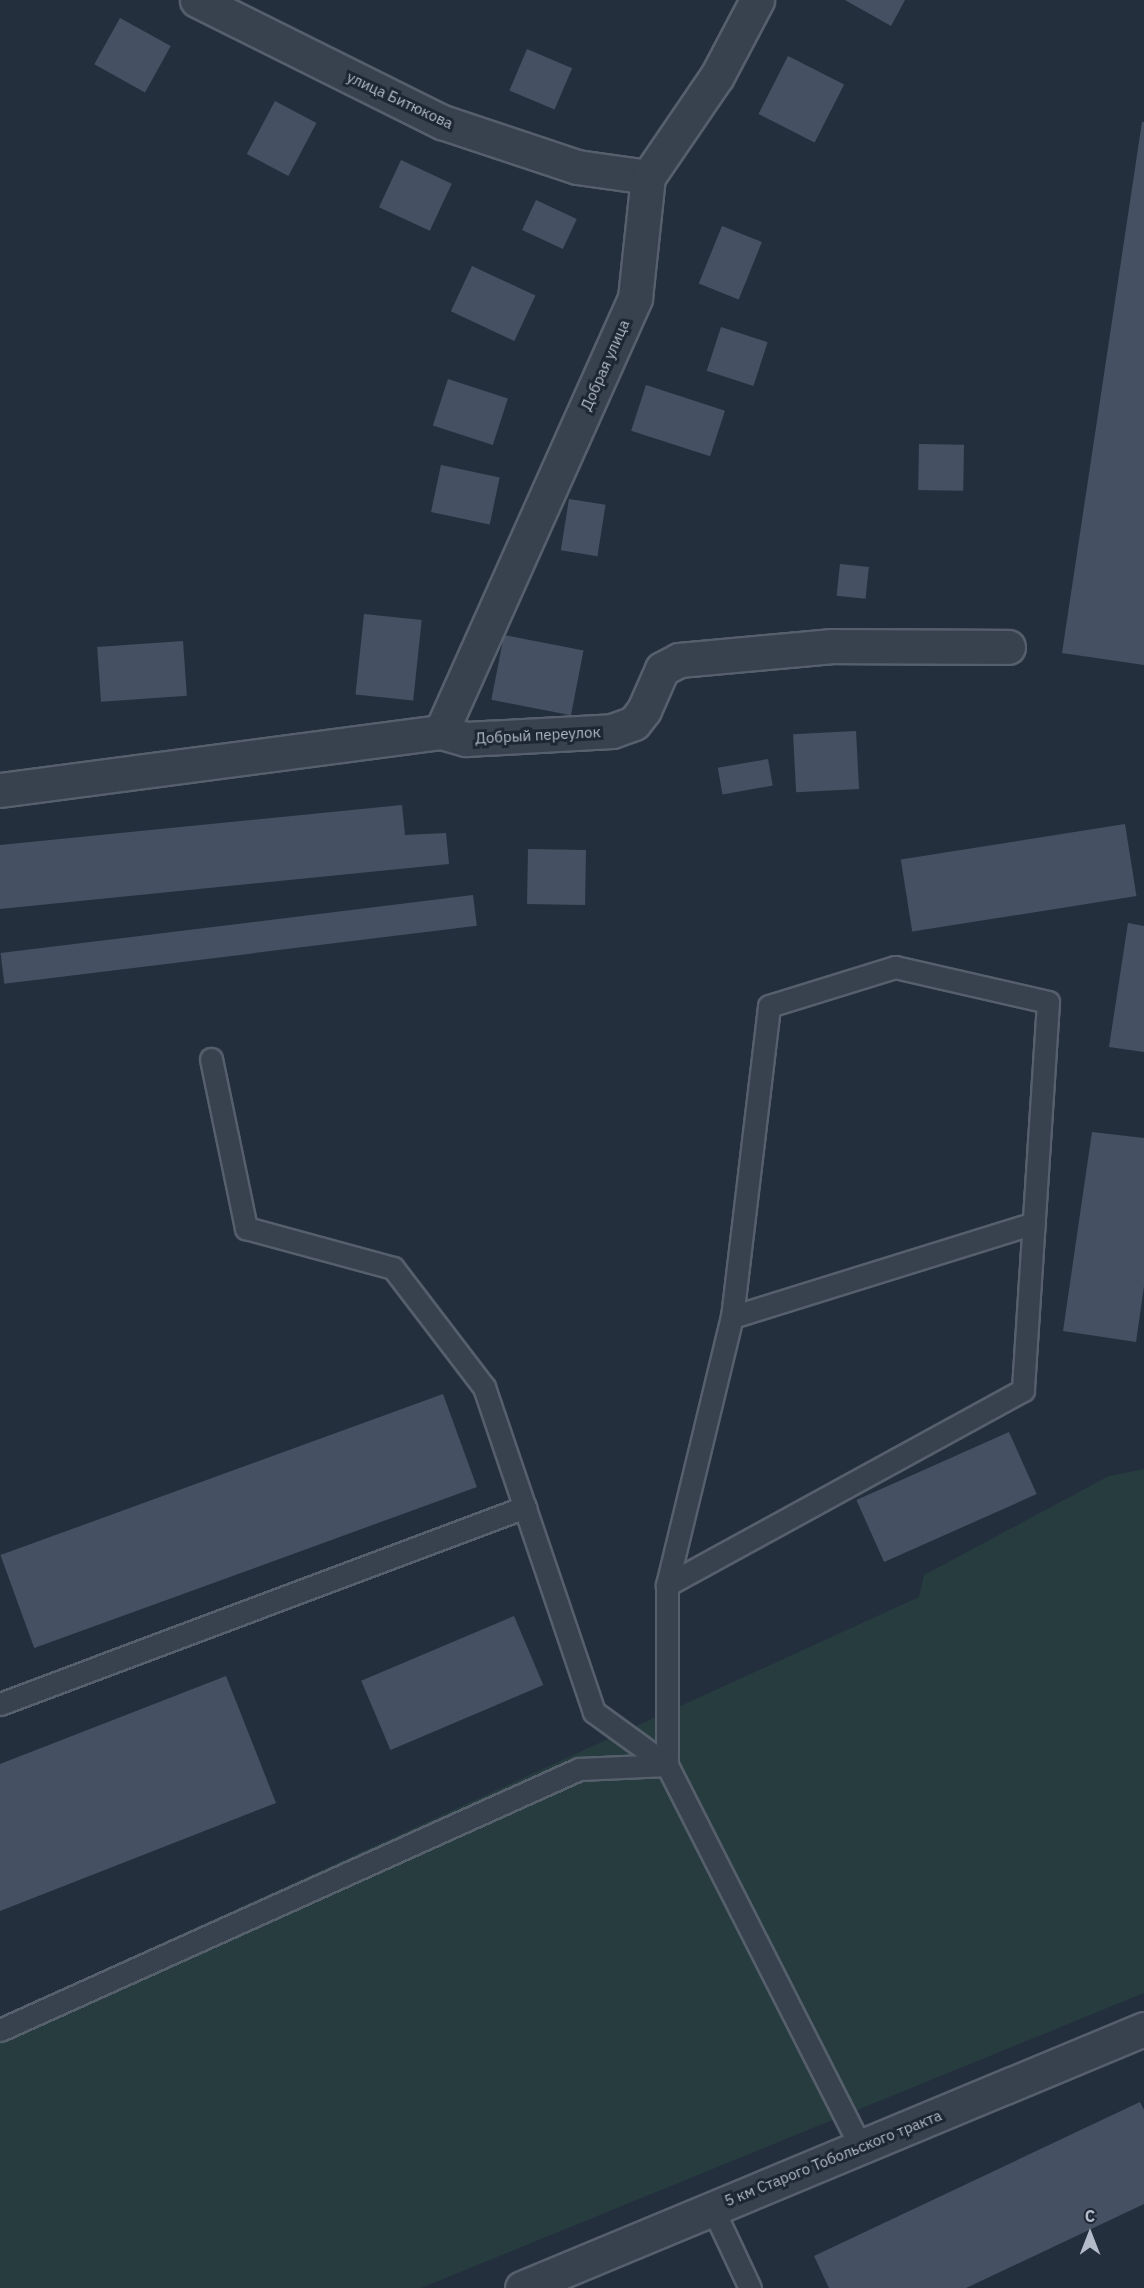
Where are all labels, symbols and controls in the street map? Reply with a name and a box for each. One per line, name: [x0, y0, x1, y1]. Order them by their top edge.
street label: улица Битюкова: [344, 68, 456, 132]
street label: Добрая улица: [577, 317, 633, 413]
street label: Добрый переулок: [475, 723, 601, 747]
street label: 5 км Старого Тобольского тракта: [722, 2106, 944, 2210]
north arrow: [1060, 2204, 1120, 2264]
text: С: [1085, 2206, 1095, 2226]

